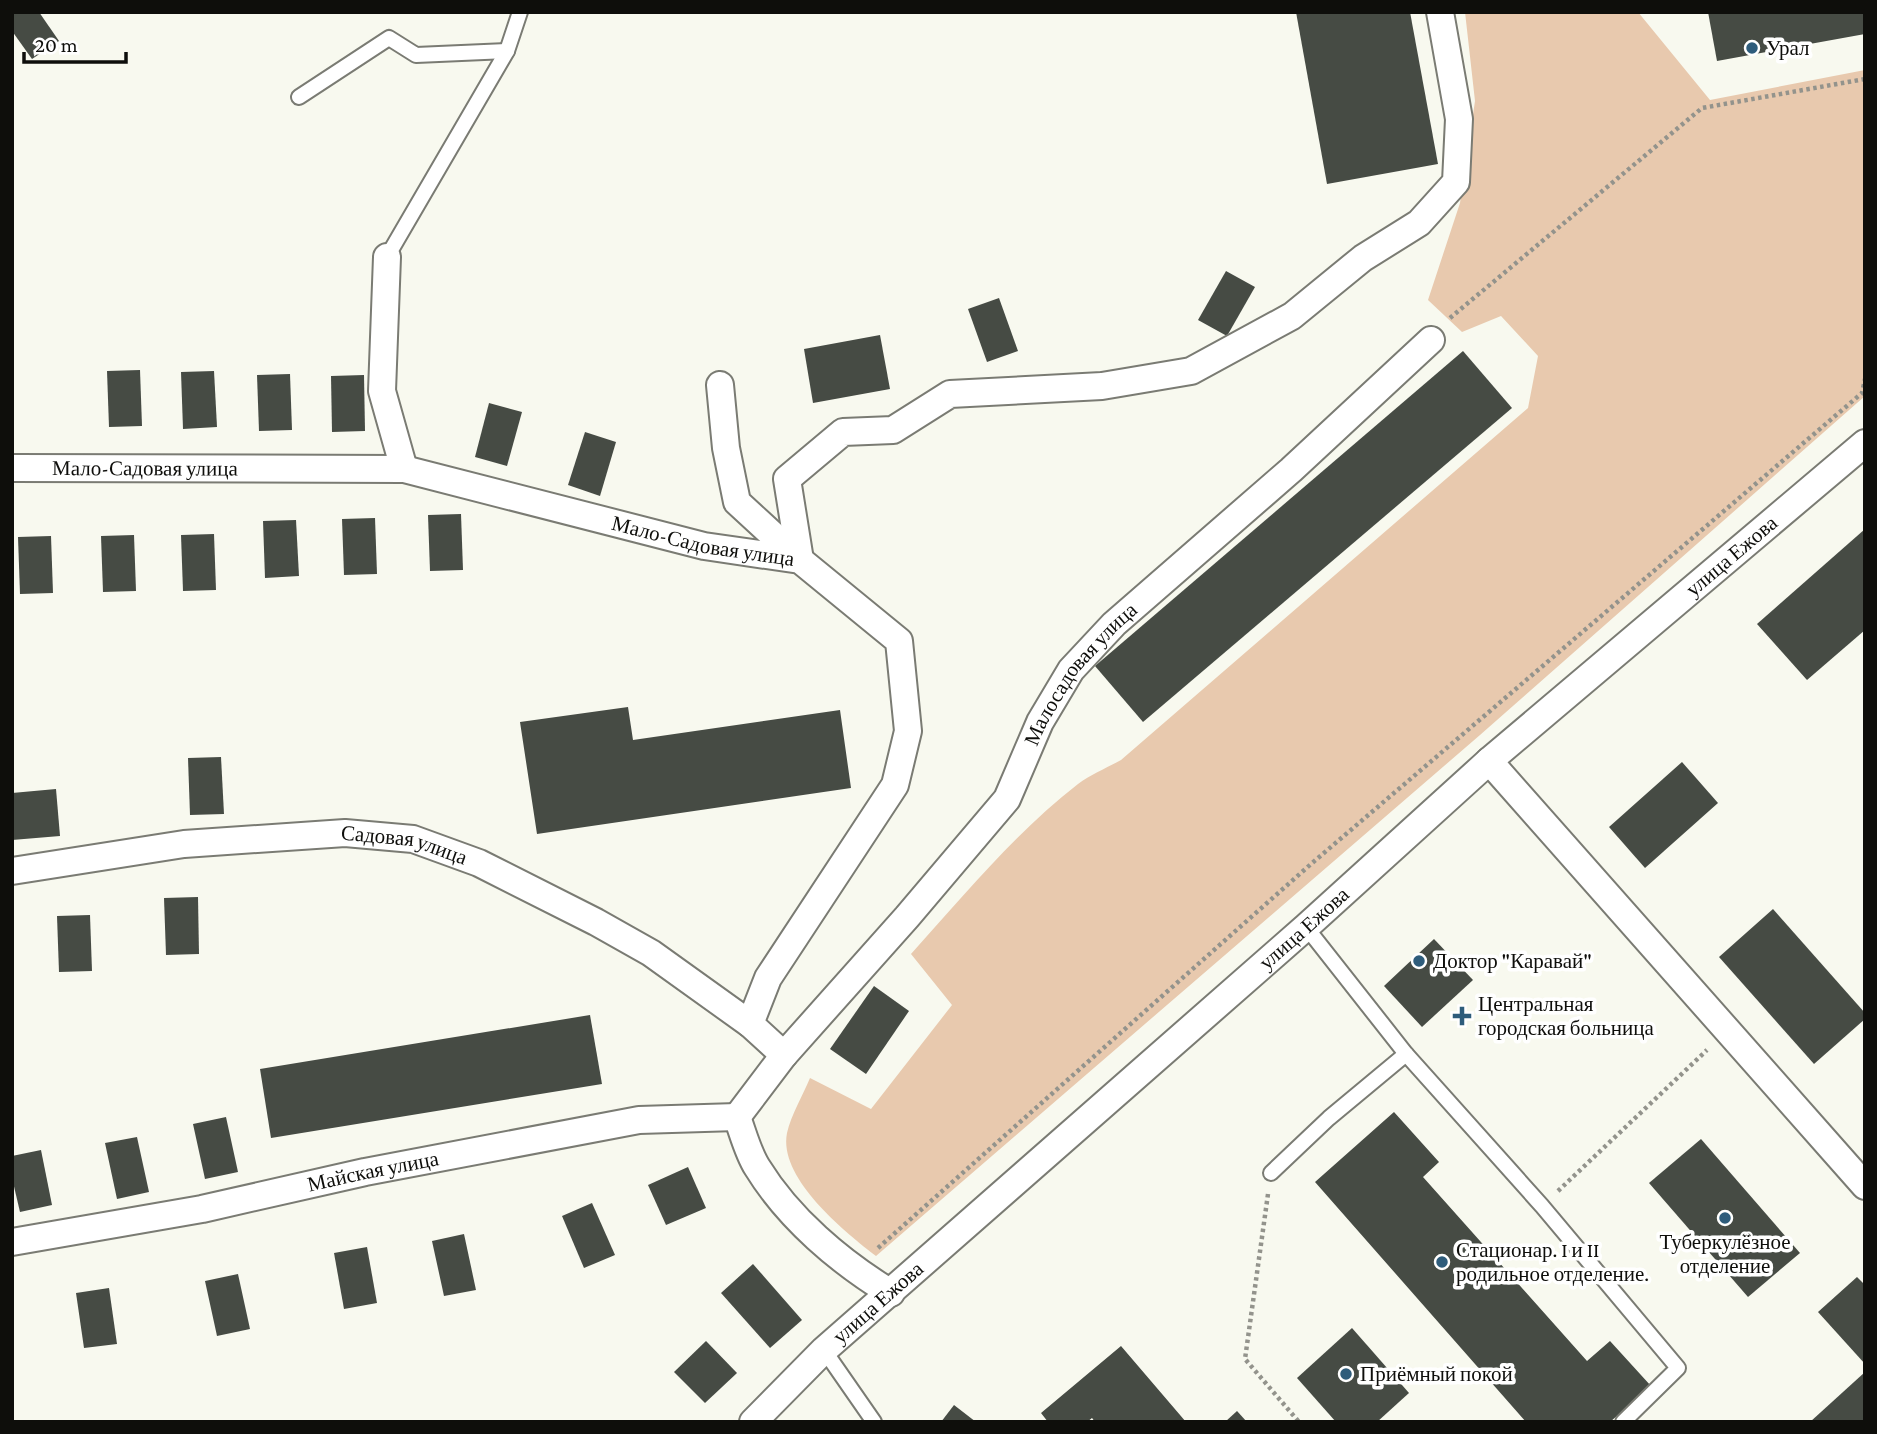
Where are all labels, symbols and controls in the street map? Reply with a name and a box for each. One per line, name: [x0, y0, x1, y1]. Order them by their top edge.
scale bar: [24, 21, 126, 65]
text: 20 m: [35, 33, 78, 57]
place label: Урал: [1766, 36, 1810, 60]
marker: Урал: [1744, 40, 1760, 56]
street label: Мало-Садовая улица: [52, 456, 239, 481]
street label: улица Ежова: [1681, 510, 1783, 601]
street label: Мало-Садовая улица: [609, 511, 797, 571]
street label: Малосадовая улица: [1019, 597, 1142, 749]
street label: Садовая улица: [340, 821, 471, 870]
street label: улица Ежова: [1254, 882, 1354, 975]
place label: Доктор "Каравай": [1433, 949, 1592, 973]
marker: Доктор "Каравай": [1411, 953, 1427, 969]
place label: Центральная городская больница: [1478, 992, 1654, 1040]
marker: Центральная городская больница: [1452, 1006, 1472, 1026]
street label: Майская улица: [305, 1146, 441, 1197]
marker: Туберкулёзное отделение: [1717, 1210, 1733, 1226]
place label: Туберкулёзное отделение: [1659, 1230, 1791, 1278]
place label: Стационар. I и II родильное отделение.: [1456, 1238, 1649, 1286]
marker: Стационар. I и II родильное отделение.: [1434, 1254, 1450, 1270]
street label: улица Ежова: [828, 1256, 929, 1349]
place label: Приёмный покой: [1360, 1362, 1513, 1386]
marker: Приёмный покой: [1338, 1366, 1354, 1382]

